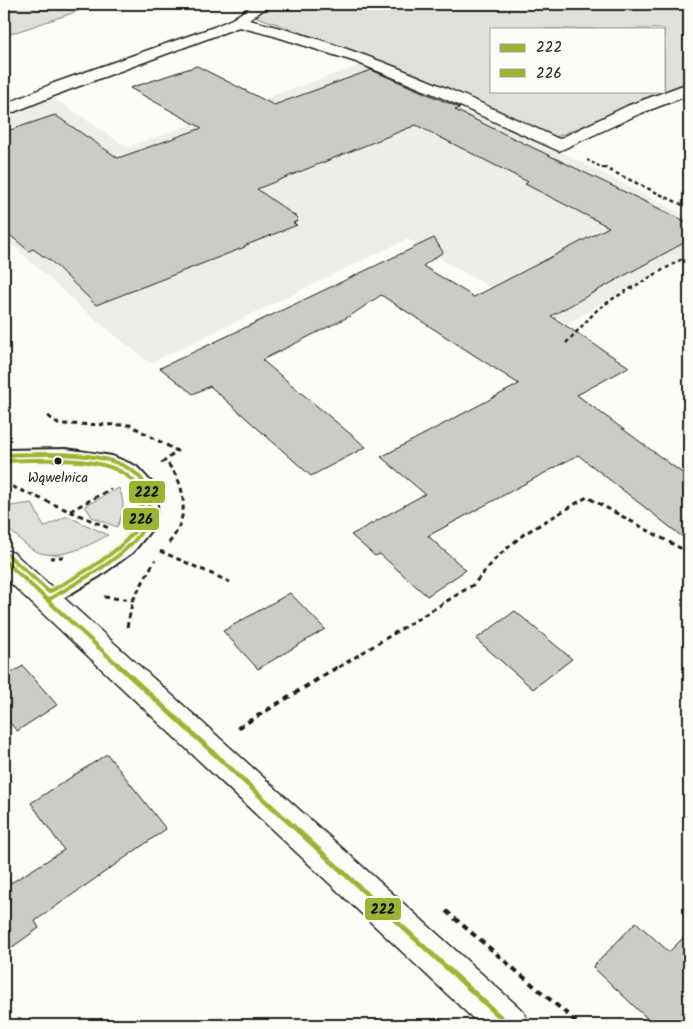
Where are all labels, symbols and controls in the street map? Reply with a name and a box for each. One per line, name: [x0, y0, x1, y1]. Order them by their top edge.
legend: [490, 28, 666, 92]
text: 222: [536, 36, 562, 60]
text: 226: [536, 62, 562, 86]
marker: Wąwelnica: [53, 456, 63, 466]
place label: Wąwelnica: [28, 467, 88, 489]
line badge: 222: [128, 480, 166, 504]
text: 222: [135, 482, 159, 504]
line badge: 226: [122, 507, 160, 531]
text: 226: [129, 509, 153, 531]
line badge: 222: [364, 897, 402, 921]
text: 222: [371, 899, 395, 921]

